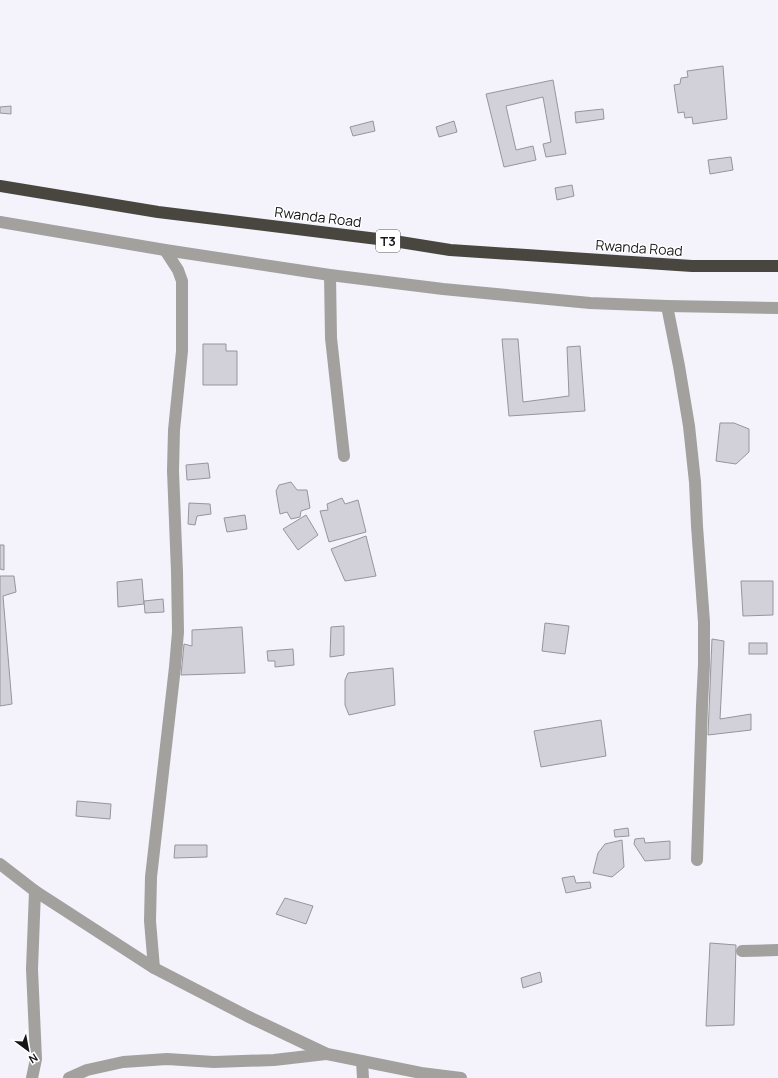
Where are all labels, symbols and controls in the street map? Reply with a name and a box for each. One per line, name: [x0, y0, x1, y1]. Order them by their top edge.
street label: Rwanda Road: [274, 202, 363, 231]
road number: T3: [376, 230, 400, 252]
street label: Rwanda Road: [595, 235, 683, 260]
north arrow: [8, 1030, 48, 1070]
text: N: [26, 1050, 41, 1067]

